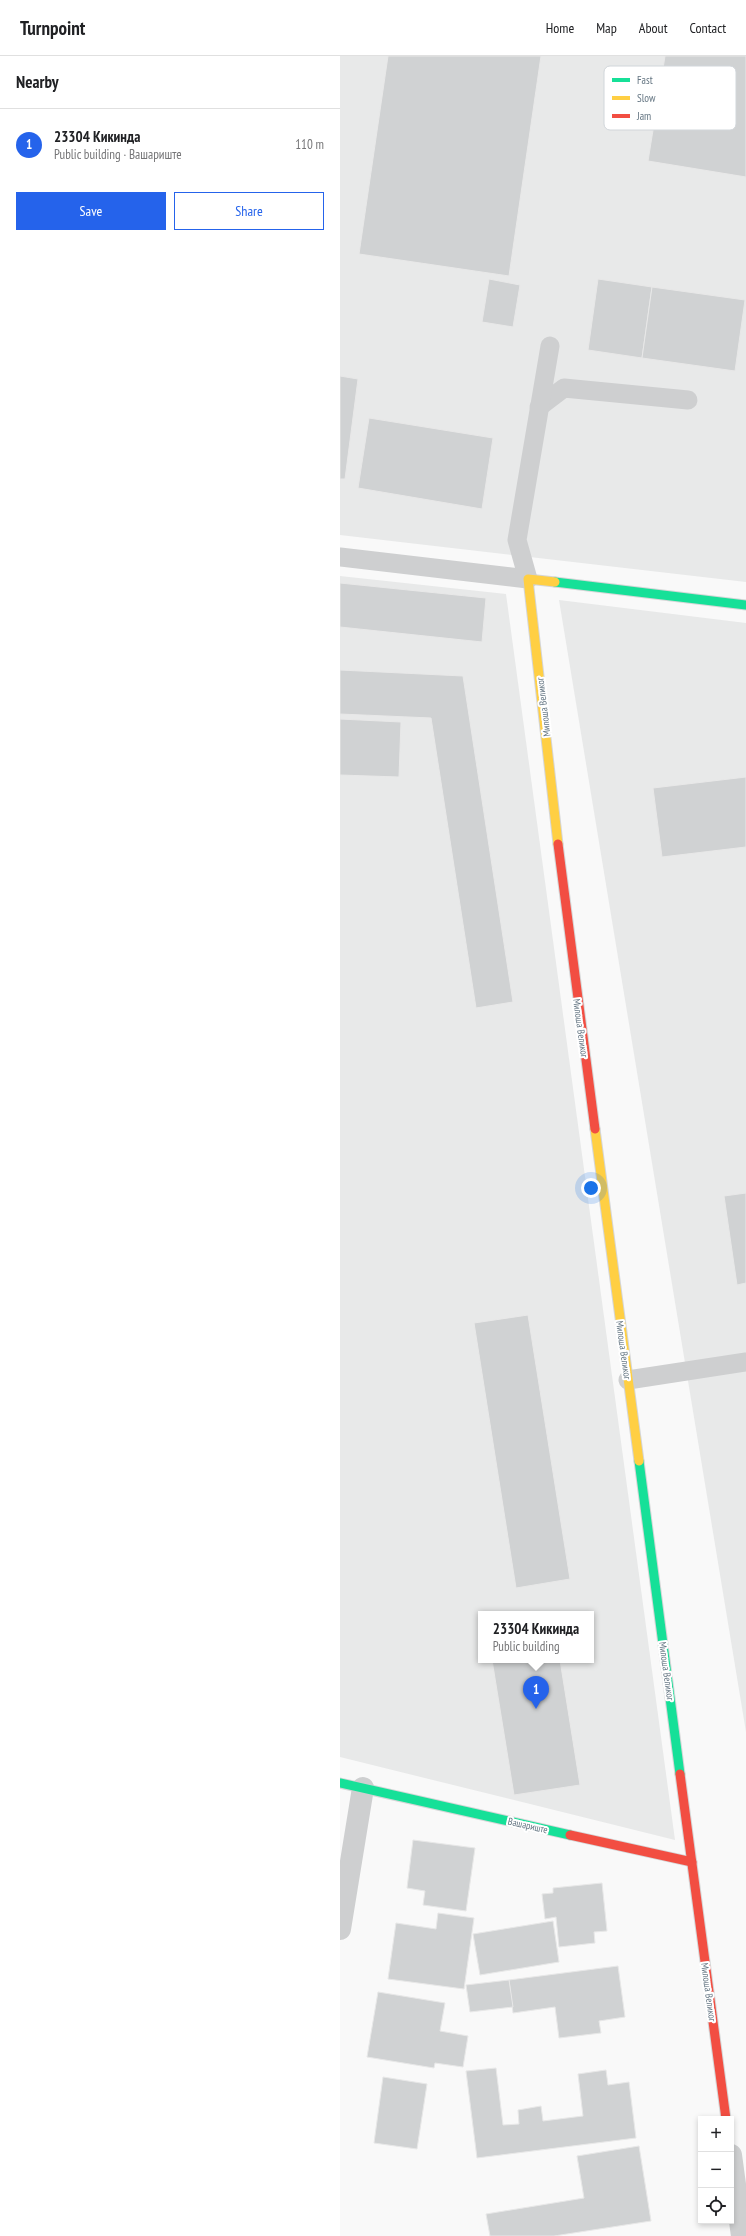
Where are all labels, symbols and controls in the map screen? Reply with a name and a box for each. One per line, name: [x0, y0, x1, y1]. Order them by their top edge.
text: Turnpoint: [20, 16, 85, 40]
text: Home: [546, 19, 574, 37]
text: Map: [596, 19, 617, 37]
text: About: [639, 19, 668, 37]
text: Contact: [690, 19, 726, 37]
legend: [604, 66, 736, 130]
text: Nearby: [16, 71, 59, 93]
text: Fast: [637, 73, 653, 87]
text: Slow: [637, 91, 656, 105]
text: Jam: [636, 109, 651, 123]
text: 23304 Кикинда: [54, 127, 140, 146]
text: 1: [26, 136, 32, 153]
text: 110 m: [295, 136, 324, 153]
text: Public building · Вашариште: [54, 146, 182, 163]
button: Save: [16, 192, 166, 230]
button: Share: [174, 192, 324, 230]
street label: Милоша Великог: [533, 677, 554, 737]
street label: Милоша Великог: [570, 998, 591, 1058]
your location: [581, 1178, 601, 1198]
street label: Милоша Великог: [613, 1320, 634, 1380]
popup: [478, 1611, 594, 1663]
text: 23304 Кикинда: [493, 1619, 579, 1638]
text: Public building: [493, 1638, 560, 1655]
street label: Милоша Великог: [656, 1641, 677, 1701]
pin: 1: [523, 1676, 549, 1709]
street label: Вашариште: [507, 1815, 549, 1836]
street label: Милоша Великог: [698, 1962, 719, 2022]
map controls: [698, 2116, 734, 2224]
button: +: [698, 2116, 734, 2152]
button: −: [698, 2152, 734, 2188]
button: locate: [698, 2188, 734, 2224]

